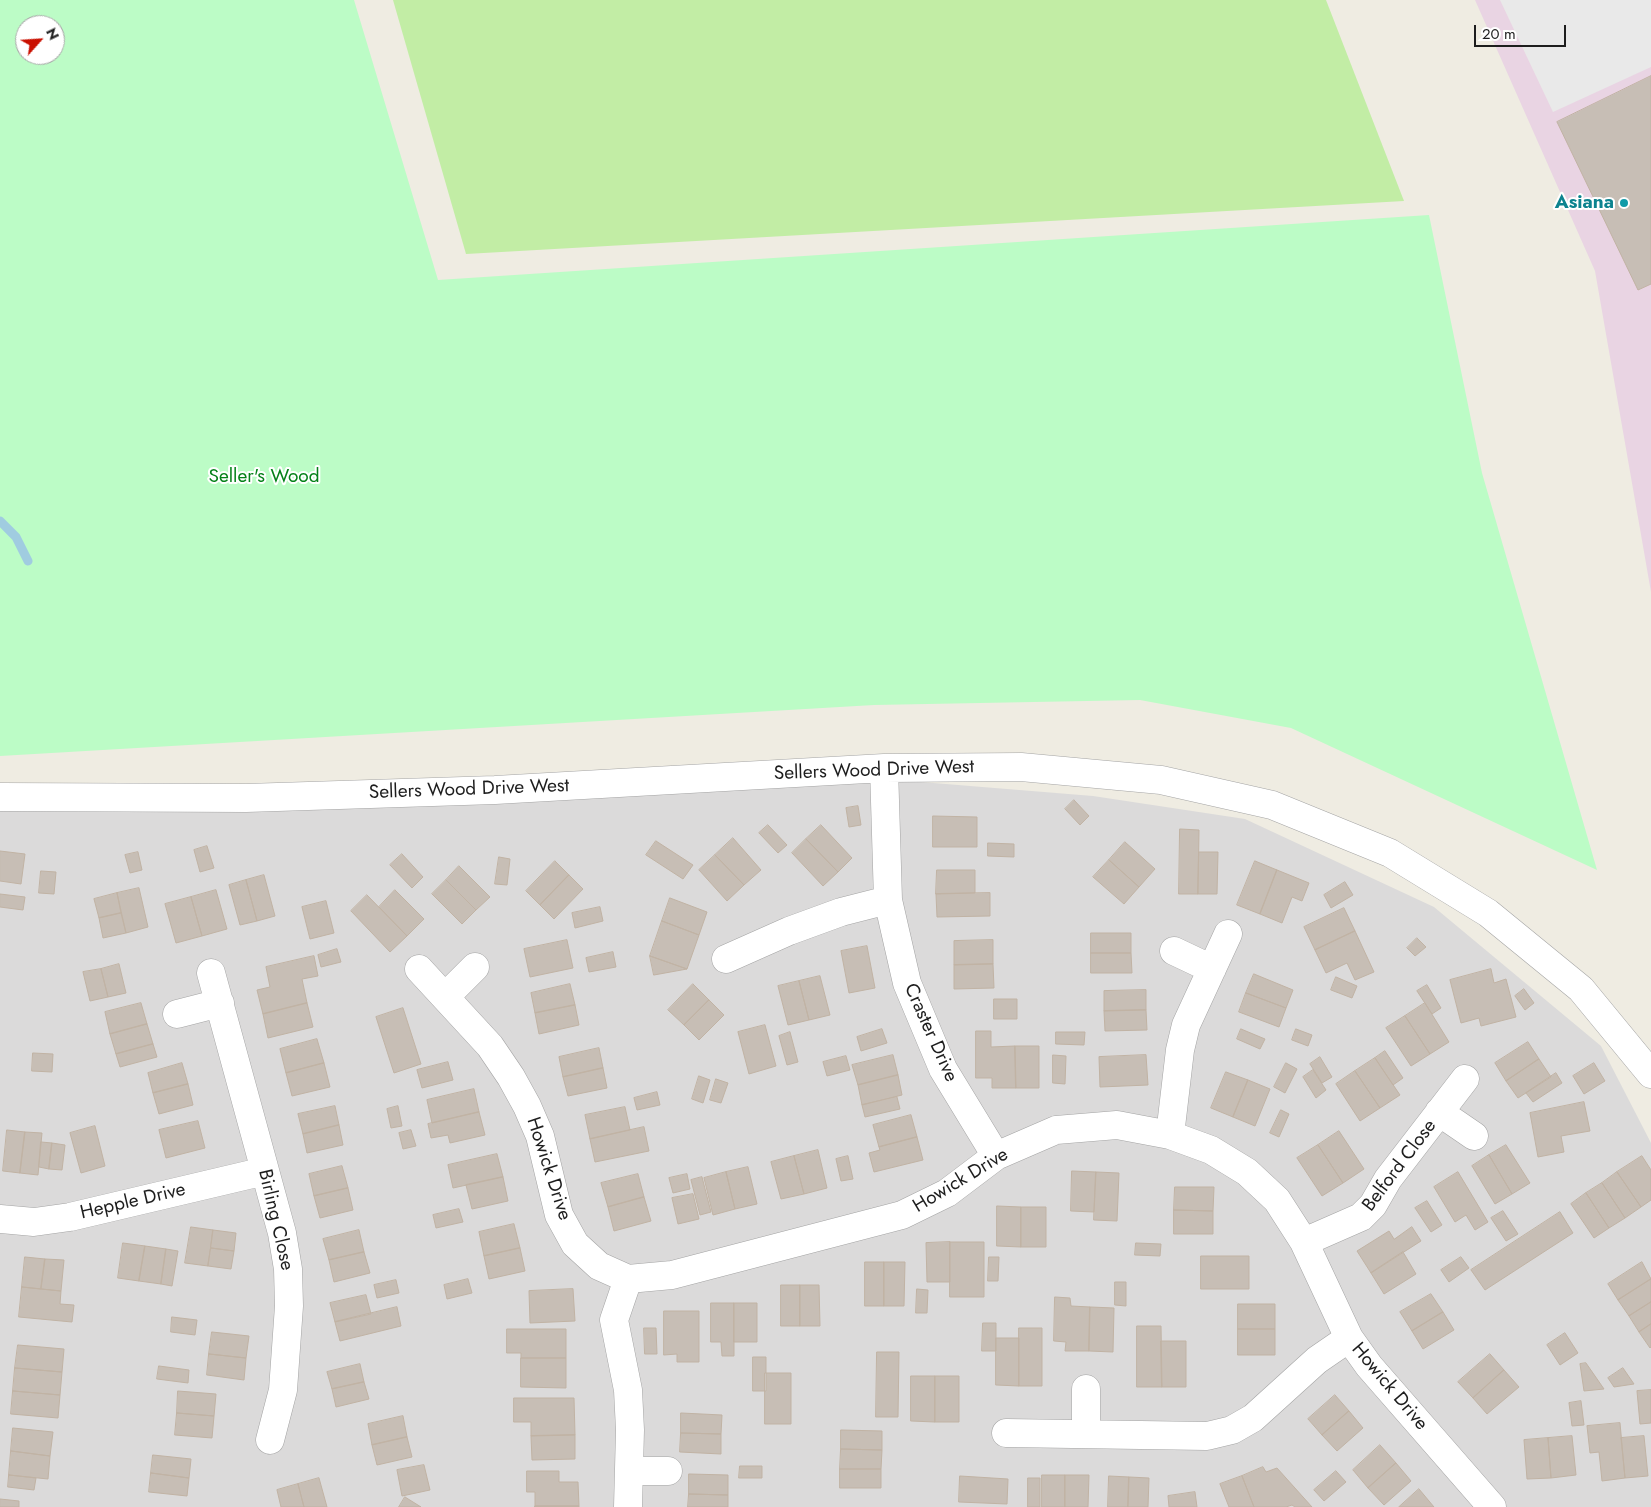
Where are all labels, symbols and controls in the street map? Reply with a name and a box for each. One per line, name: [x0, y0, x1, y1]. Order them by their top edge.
north arrow: [15, 15, 65, 65]
scale bar: [1476, 15, 1568, 47]
text: 20 m: [1482, 23, 1516, 45]
text: N: [41, 24, 64, 43]
place label: Asiana: [1555, 192, 1614, 214]
marker: Asiana: [1618, 197, 1630, 209]
park label: Seller's Wood: [209, 466, 319, 488]
street label: Sellers Wood Drive West: [773, 756, 975, 786]
street label: Sellers Wood Drive West: [368, 775, 570, 805]
street label: Craster Drive: [898, 980, 962, 1086]
street label: Howick Drive: [521, 1115, 575, 1223]
street label: Belford Close: [1358, 1116, 1442, 1216]
street label: Howick Drive: [909, 1144, 1013, 1218]
street label: Birling Close: [252, 1167, 298, 1273]
street label: Hepple Drive: [78, 1179, 188, 1225]
street label: Howick Drive: [1346, 1339, 1432, 1435]

